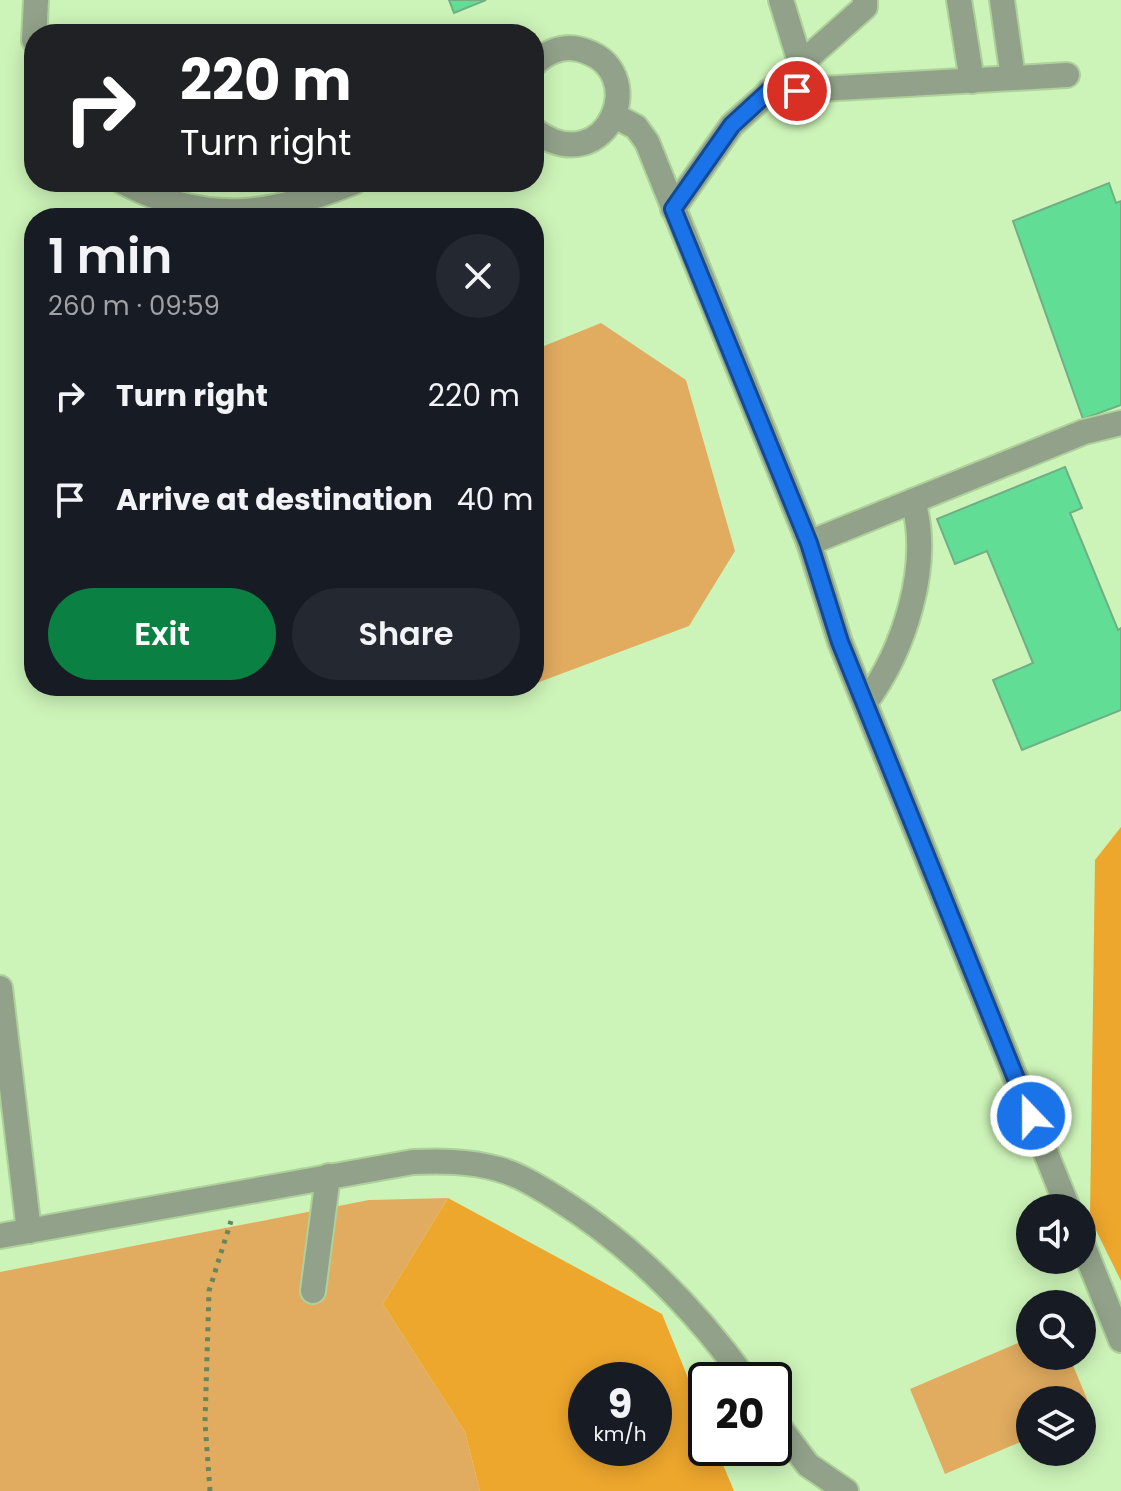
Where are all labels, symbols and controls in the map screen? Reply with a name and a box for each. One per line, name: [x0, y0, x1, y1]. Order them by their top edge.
text: 220 m: [180, 41, 352, 120]
icon: right: [48, 56, 152, 160]
pin: [763, 57, 831, 125]
icon: arrive: [775, 69, 819, 113]
text: Turn right: [180, 117, 351, 168]
text: 1 min: [48, 223, 172, 290]
button: close: [436, 234, 520, 318]
text: 260 m · 09:59: [48, 288, 220, 324]
icon: right: [48, 374, 92, 418]
text: Turn right: [116, 374, 268, 417]
text: 220 m: [428, 374, 520, 417]
icon: arrive: [48, 478, 92, 522]
text: Arrive at destination: [116, 478, 433, 521]
text: 40 m: [457, 478, 533, 521]
button: Exit: [48, 588, 276, 680]
button: Share: [292, 588, 520, 680]
position arrow: [989, 1074, 1073, 1158]
map controls: [1016, 1194, 1096, 1466]
button: sound: [1016, 1194, 1096, 1274]
button: search: [1016, 1290, 1096, 1370]
speed limit sign: 20: [688, 1362, 792, 1466]
text: 9: [608, 1376, 632, 1432]
button: layers: [1016, 1386, 1096, 1466]
text: km/h: [593, 1420, 647, 1448]

